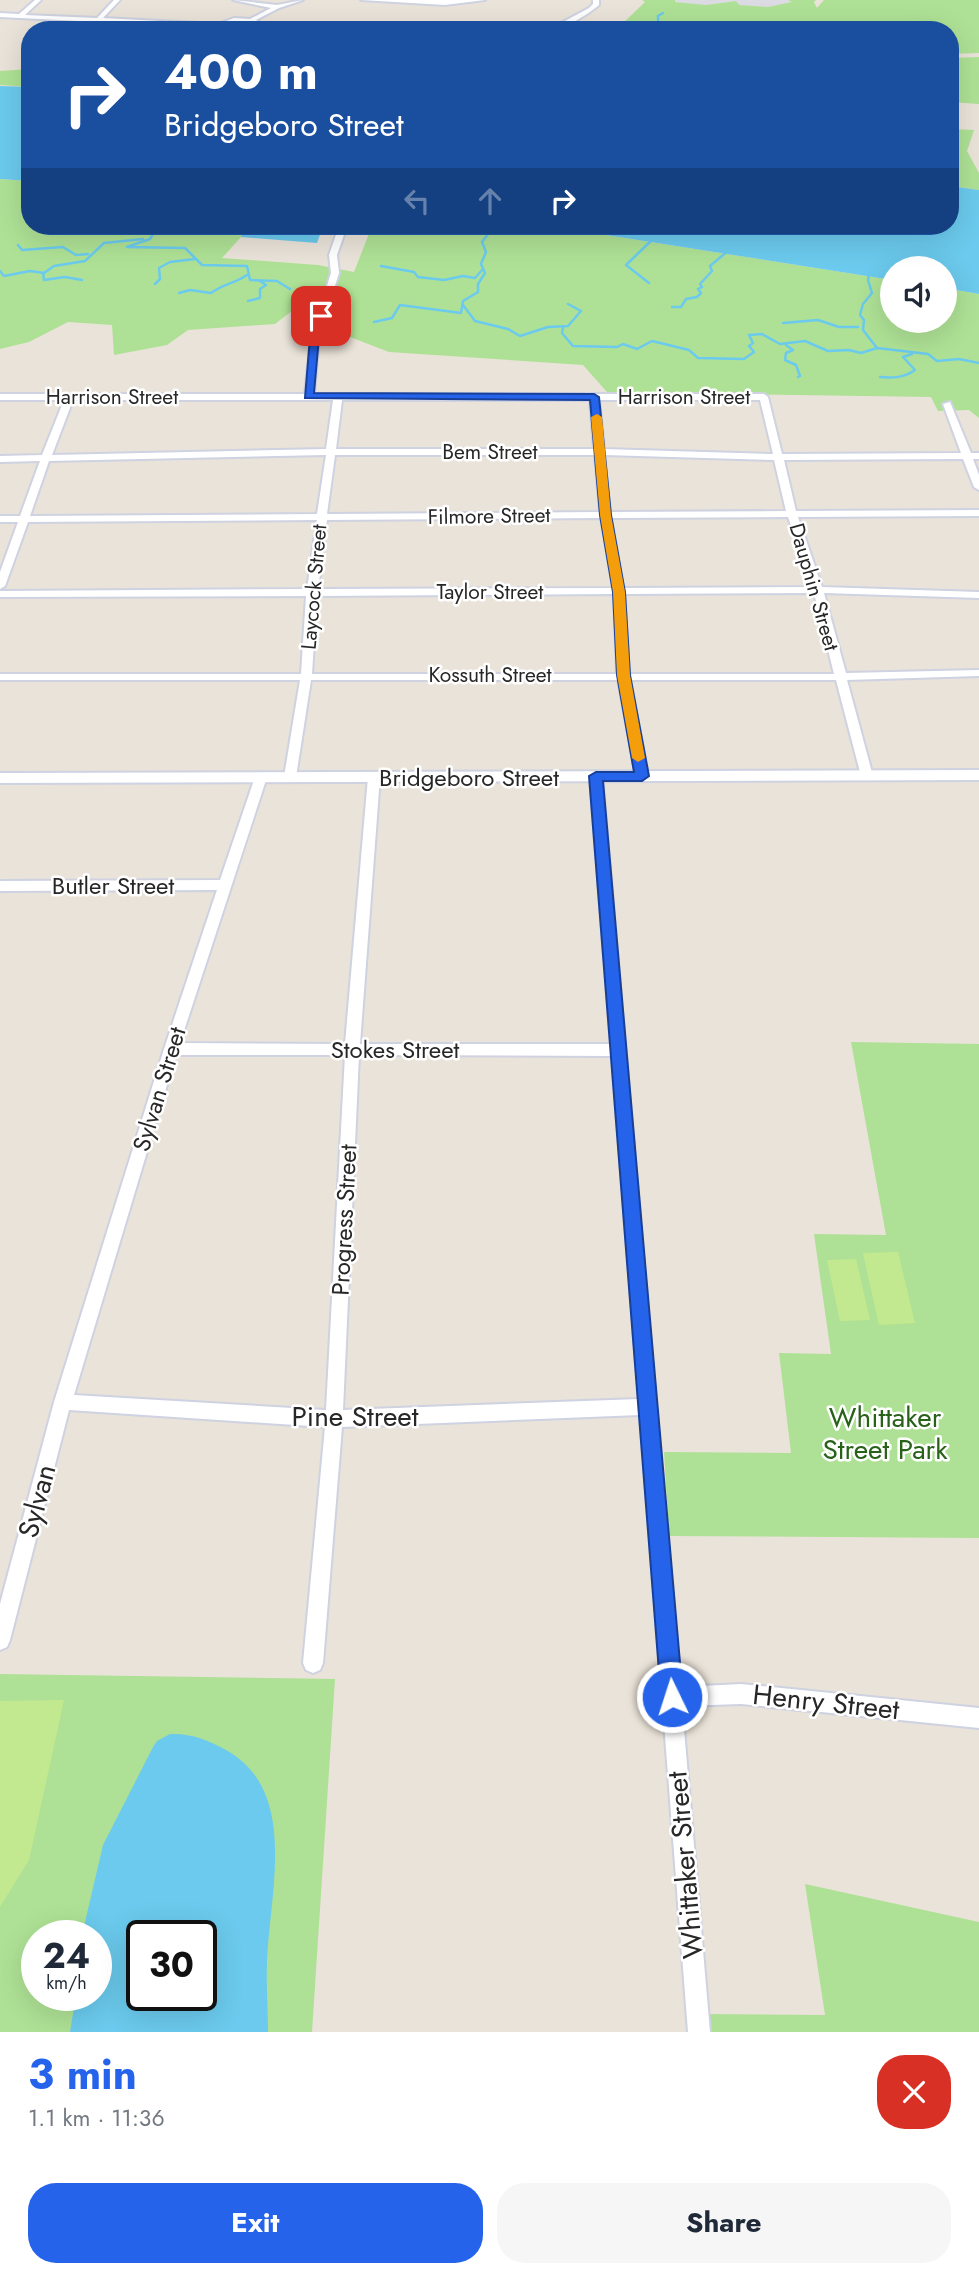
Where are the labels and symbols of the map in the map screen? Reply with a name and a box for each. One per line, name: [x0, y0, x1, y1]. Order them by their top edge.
pin: [291, 286, 351, 346]
street label: Harrison Street: [46, 382, 178, 412]
street label: Harrison Street: [618, 382, 750, 412]
street label: Bem Street: [442, 437, 538, 467]
street label: Filmore Street: [427, 500, 551, 532]
street label: Dauphin Street: [781, 520, 847, 654]
street label: Laycock Street: [294, 523, 334, 651]
street label: Taylor Street: [437, 577, 543, 607]
street label: Kossuth Street: [428, 660, 552, 690]
street label: Bridgeboro Street: [379, 760, 559, 795]
street label: Butler Street: [52, 868, 174, 903]
street label: Sylvan Street: [123, 1022, 195, 1156]
street label: Stokes Street: [331, 1032, 460, 1067]
street label: Progress Street: [323, 1143, 365, 1296]
street label: Pine Street: [292, 1396, 419, 1437]
park label: Whittaker Street Park: [822, 1397, 948, 1470]
street label: Sylvan: [8, 1460, 66, 1542]
position arrow: [635, 1660, 709, 1734]
street label: Henry Street: [751, 1674, 902, 1730]
street label: Whittaker Street: [656, 1769, 714, 1960]
speed limit sign: 30: [126, 1920, 217, 2011]

